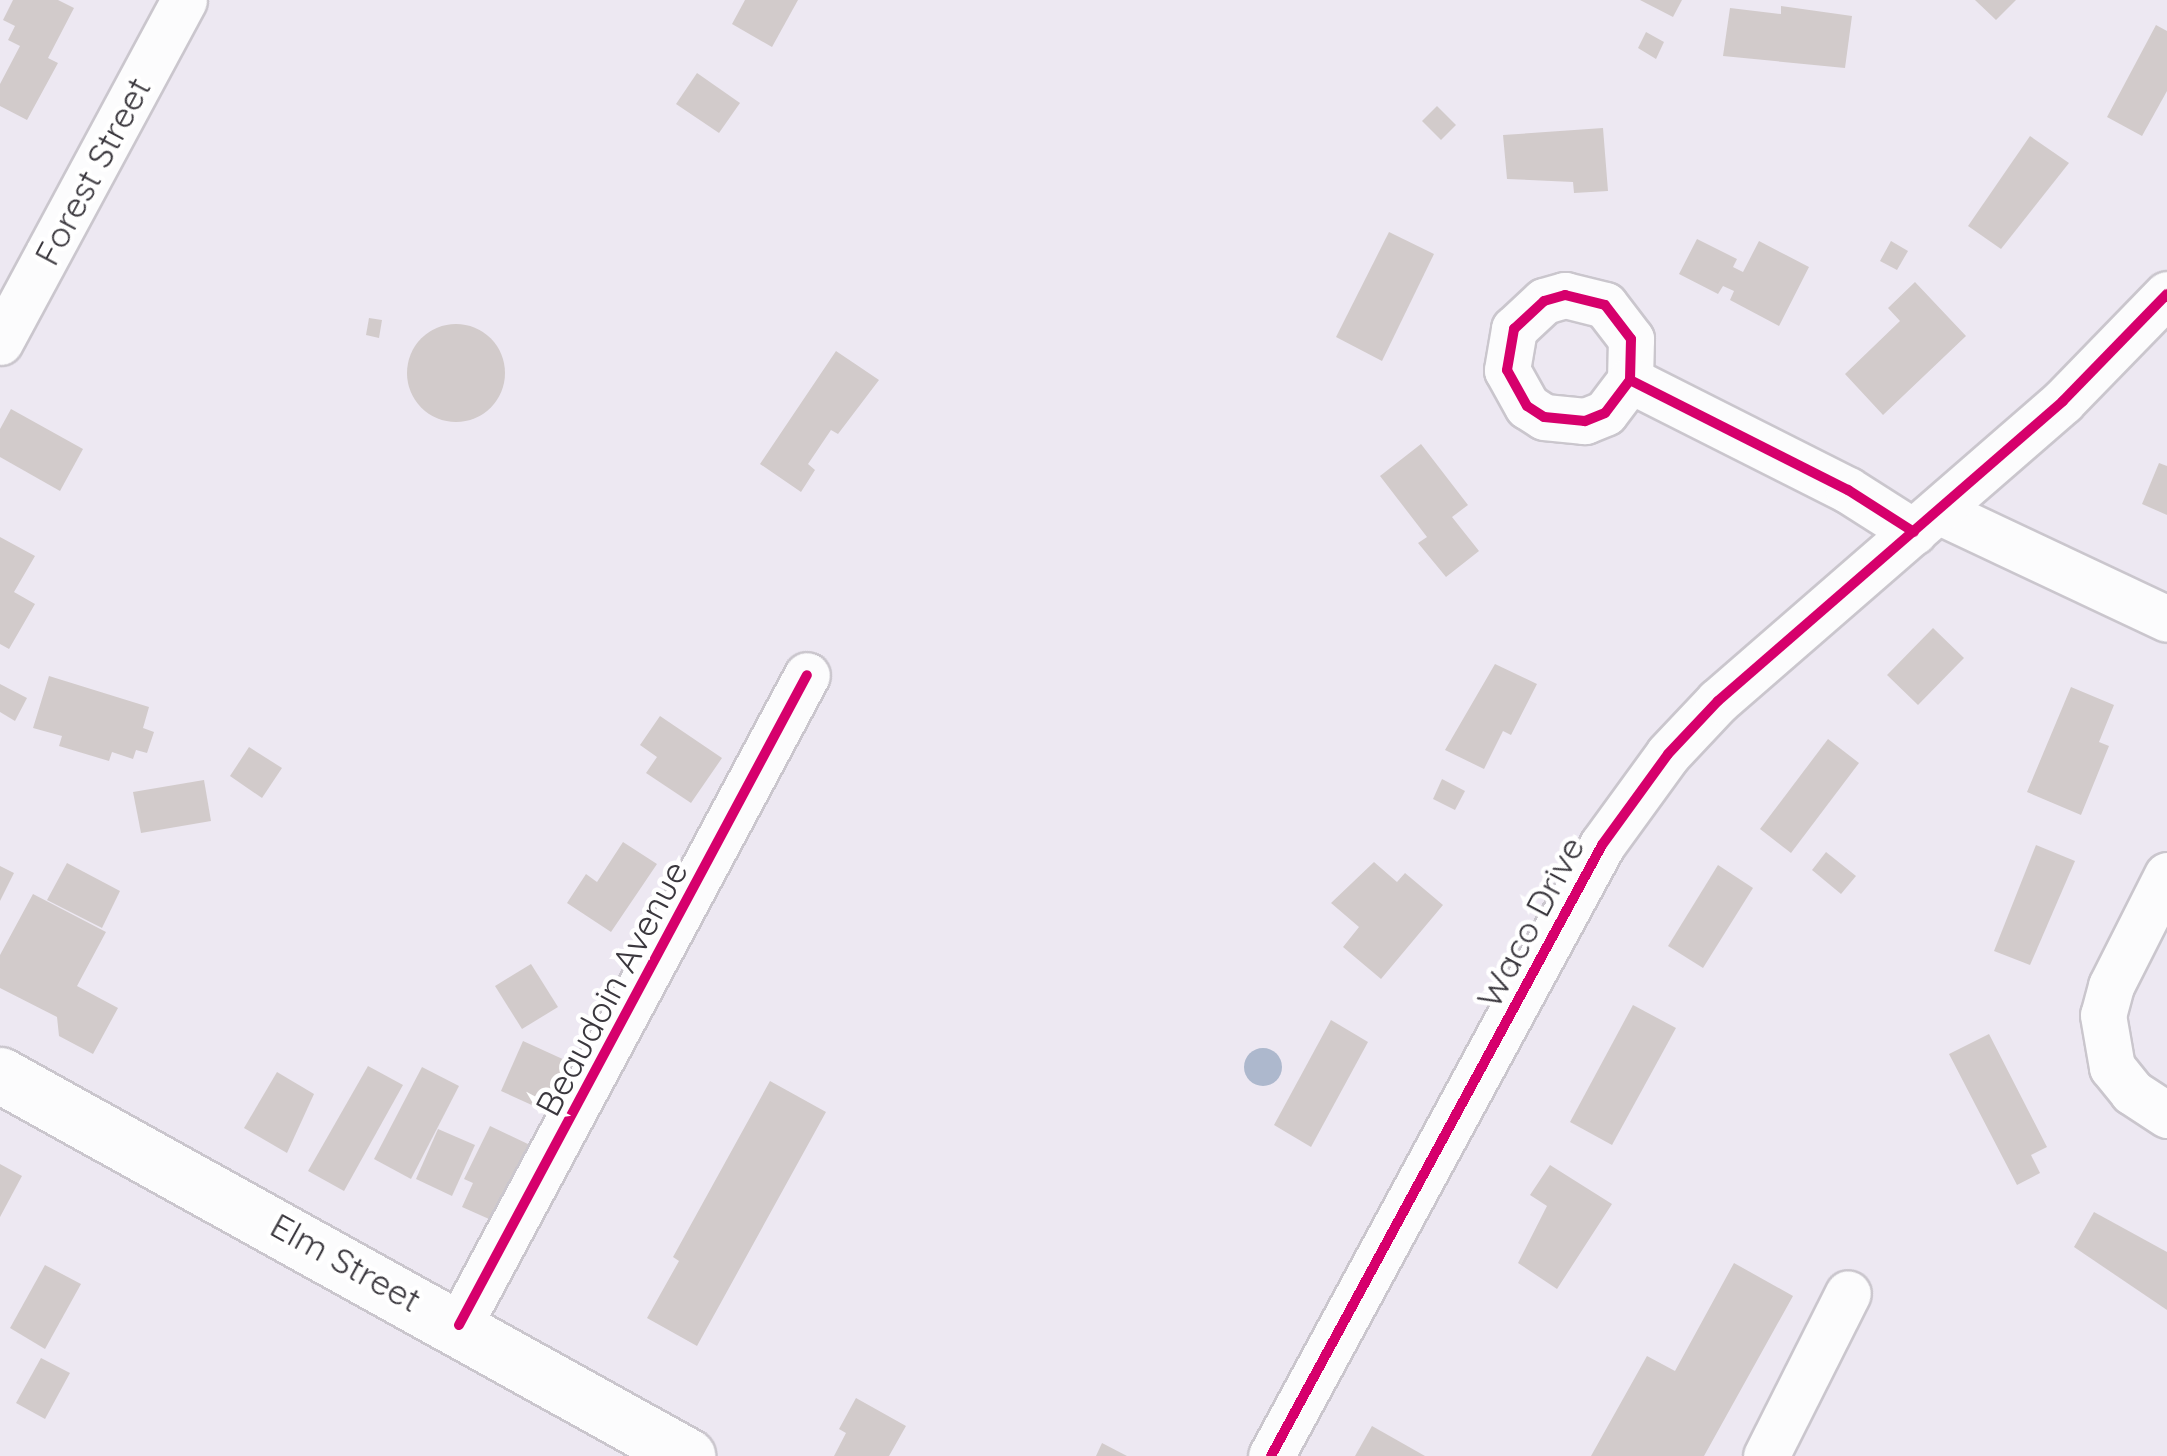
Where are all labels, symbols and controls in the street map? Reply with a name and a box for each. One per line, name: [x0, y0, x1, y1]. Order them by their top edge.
street label: Forest Street: [25, 70, 159, 272]
street label: Waco Drive: [1467, 829, 1593, 1015]
street label: Beaudoin Avenue: [526, 853, 696, 1123]
street label: Elm Street: [264, 1204, 428, 1320]

